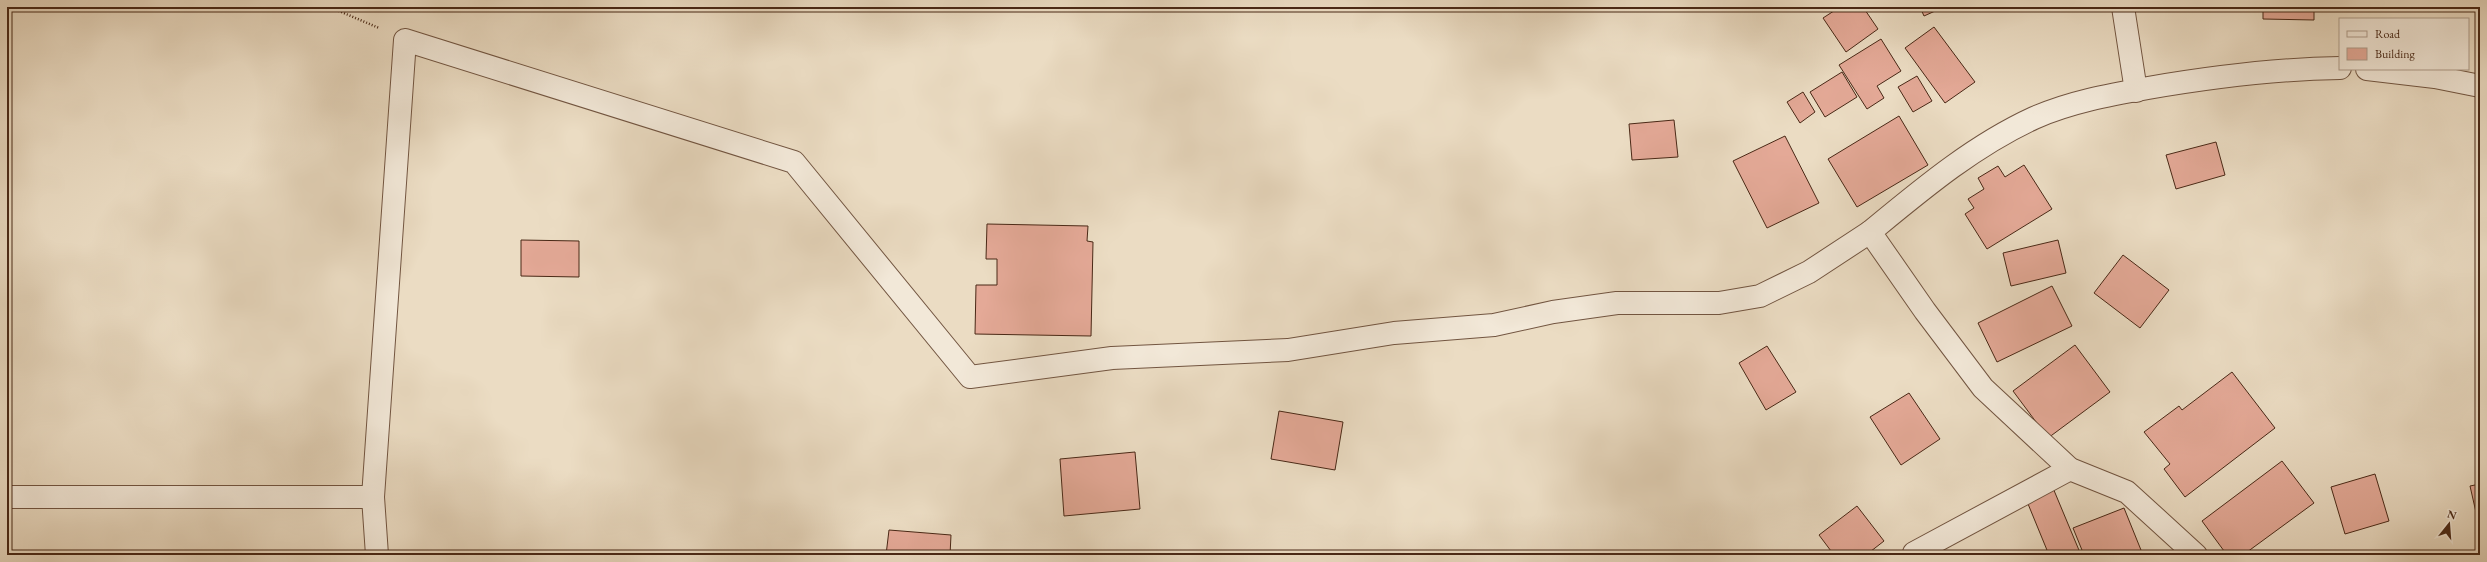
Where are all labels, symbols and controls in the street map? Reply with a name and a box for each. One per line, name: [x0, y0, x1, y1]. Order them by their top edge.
legend: [2339, 18, 2469, 70]
text: Road: [2375, 26, 2401, 42]
text: Building: [2375, 46, 2416, 62]
north arrow: [2429, 504, 2469, 544]
text: N: [2446, 506, 2458, 522]

